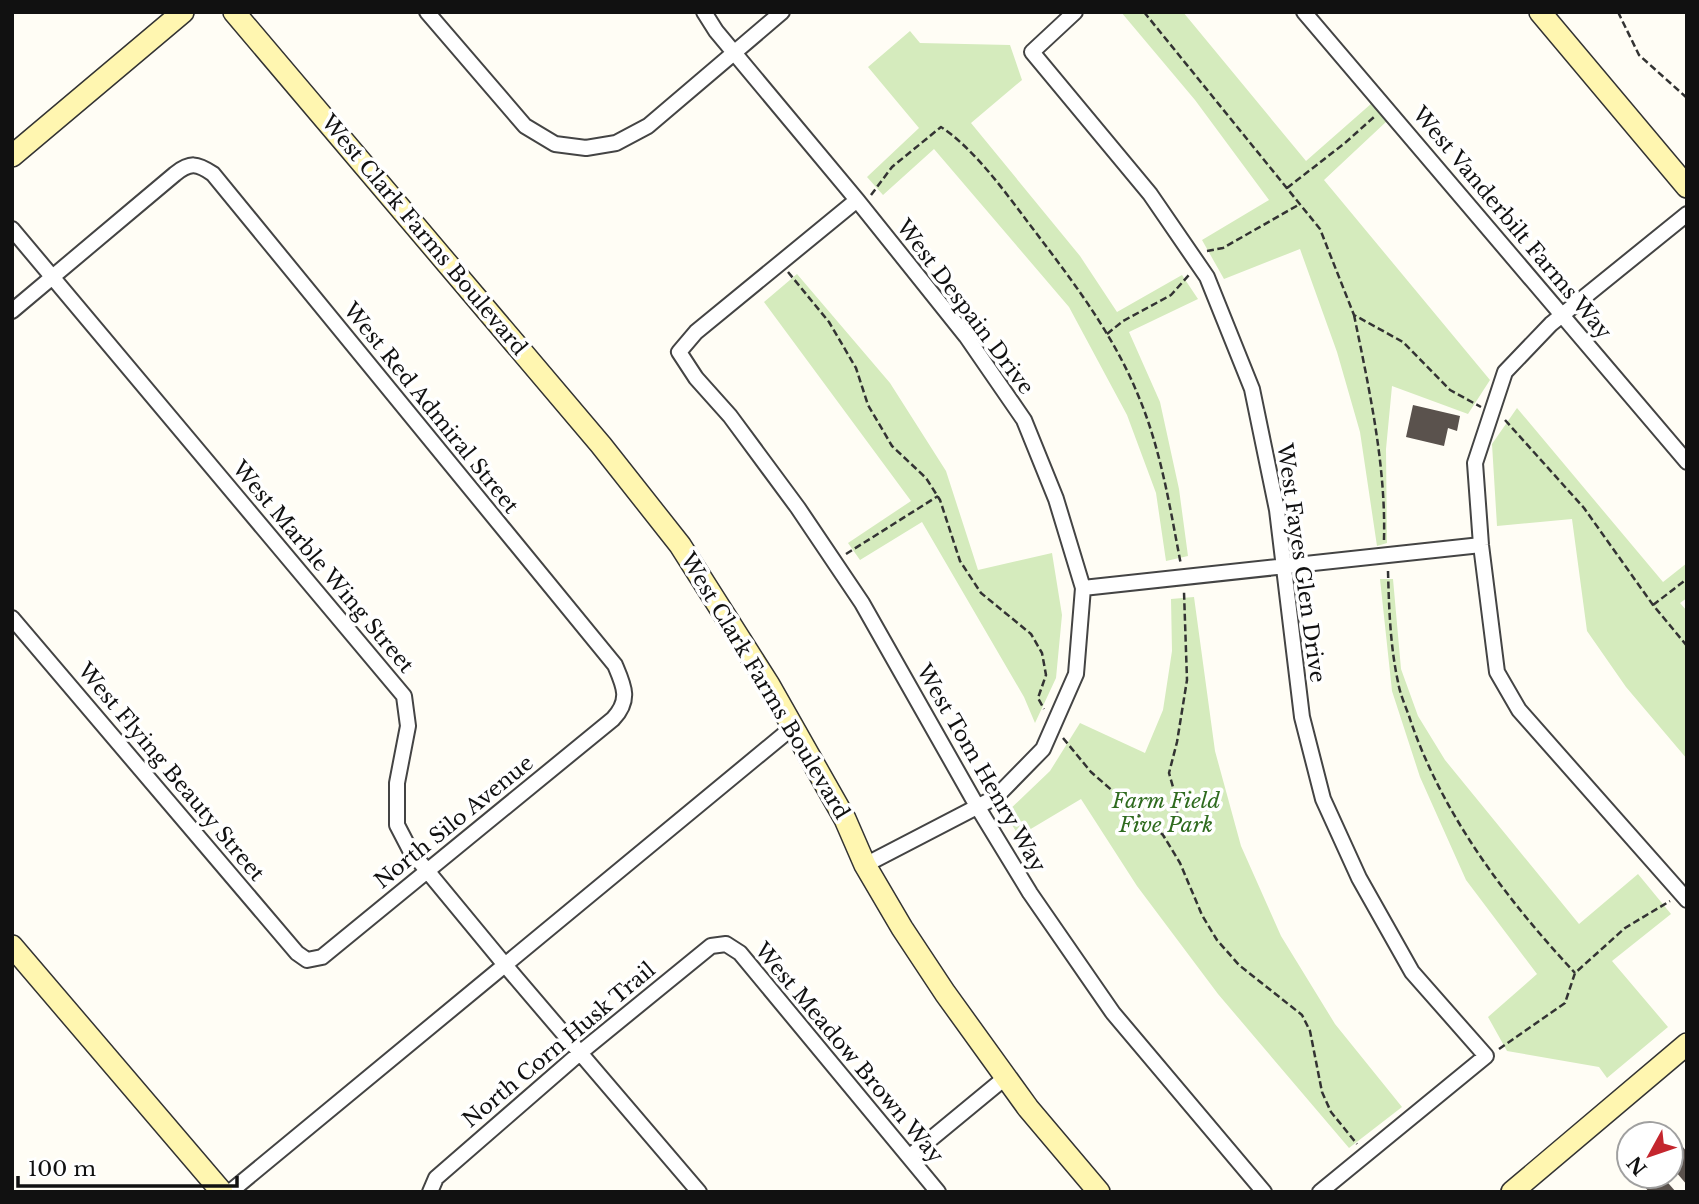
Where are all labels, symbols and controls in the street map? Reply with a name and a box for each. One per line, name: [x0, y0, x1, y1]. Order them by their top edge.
street label: West Vanderbilt Farms Way: [1406, 101, 1617, 345]
street label: West Clark Farms Boulevard: [315, 109, 532, 361]
street label: West Despain Drive: [890, 214, 1039, 400]
street label: West Red Admiral Street: [337, 297, 524, 519]
street label: West Fayes Glen Drive: [1271, 441, 1331, 684]
street label: West Marble Wing Street: [226, 455, 419, 678]
street label: West Clark Farms Boulevard: [674, 547, 855, 824]
street label: West Flying Beauty Street: [72, 657, 270, 886]
street label: West Tom Henry Way: [910, 659, 1051, 877]
street label: North Silo Avenue: [369, 750, 539, 894]
park label: Farm Field Five Park: [1111, 788, 1220, 838]
street label: West Meadow Brown Way: [749, 937, 949, 1169]
street label: North Corn Husk Trail: [458, 957, 661, 1133]
north arrow: [1615, 1120, 1685, 1190]
scale bar: [18, 1144, 236, 1188]
text: N: [1623, 1151, 1652, 1180]
text: 100 m: [28, 1156, 96, 1182]

